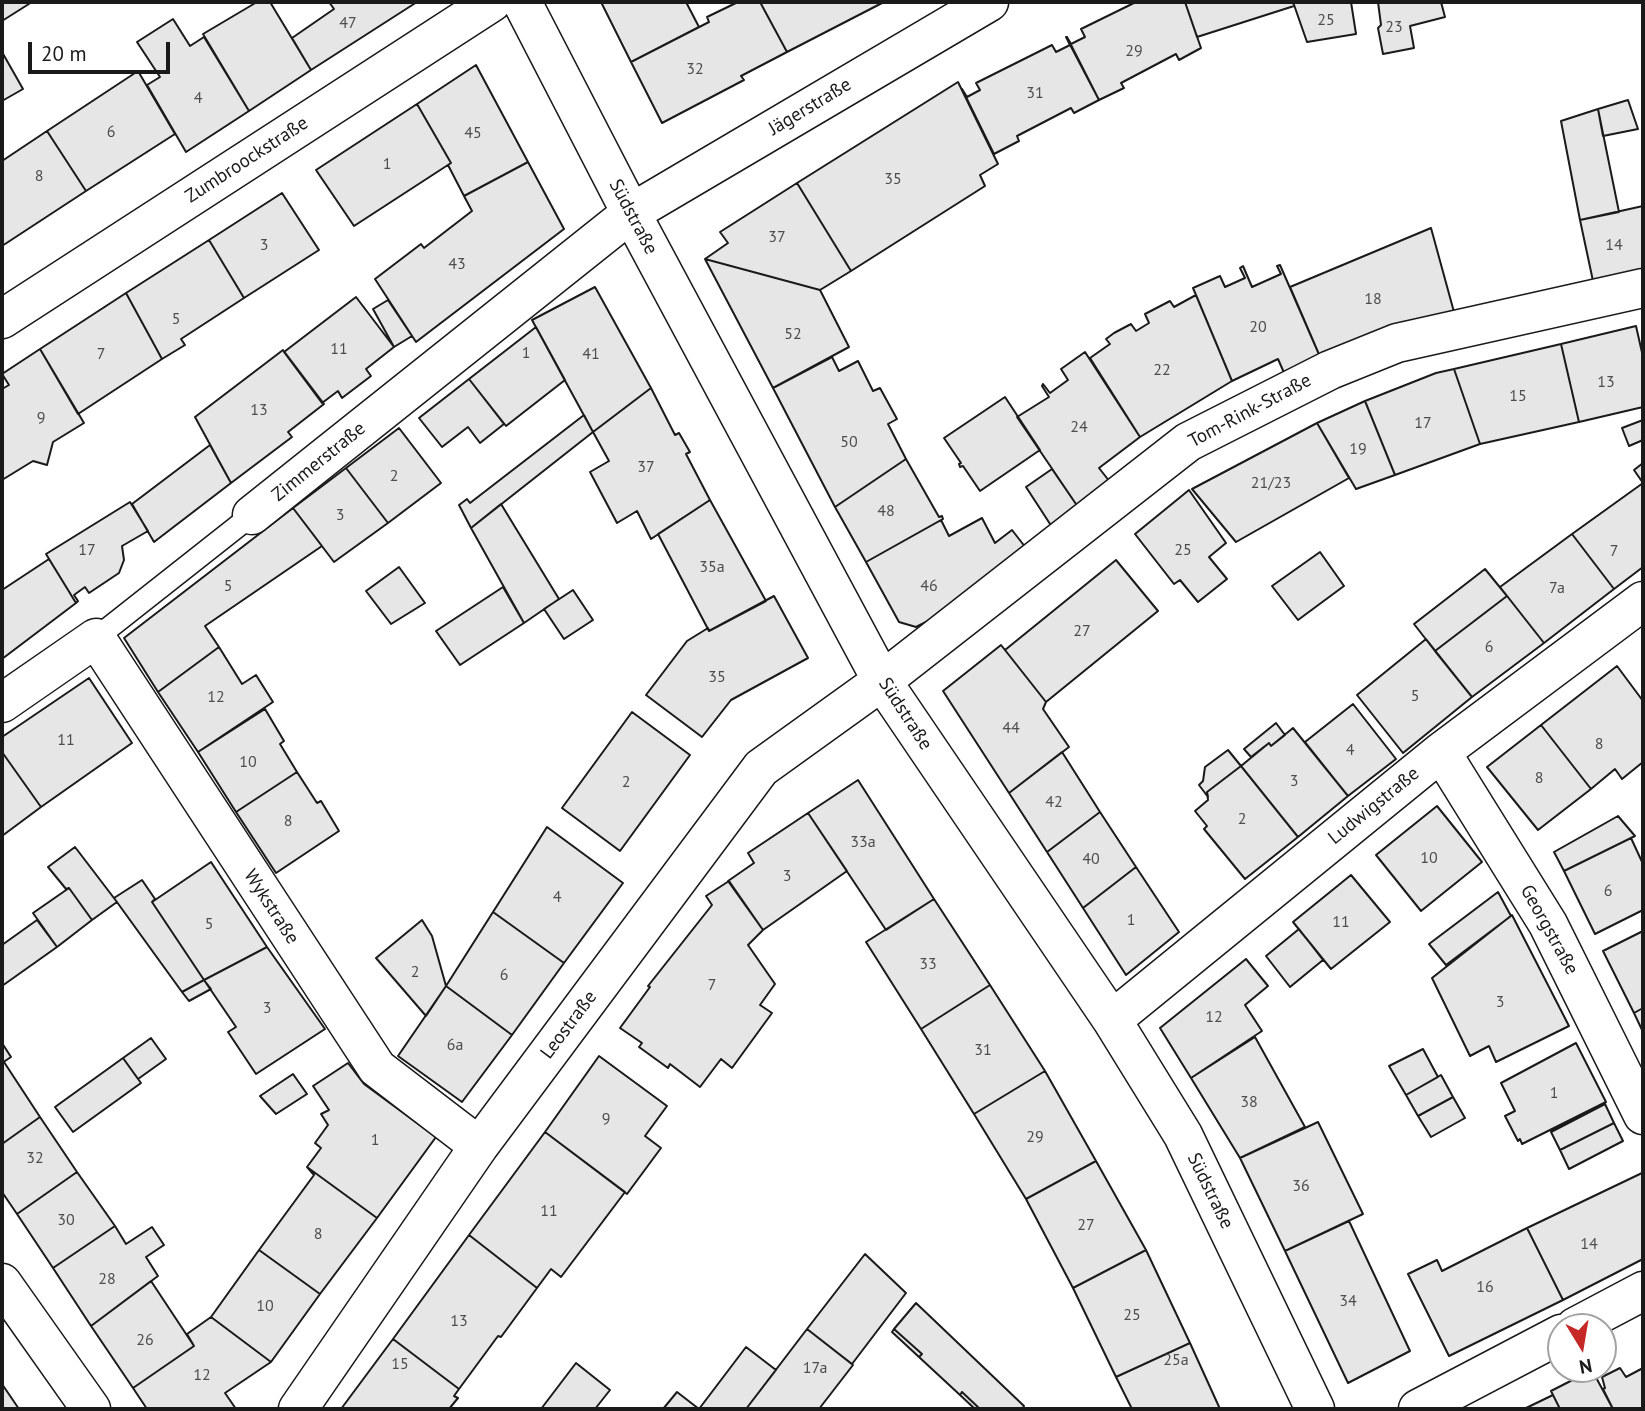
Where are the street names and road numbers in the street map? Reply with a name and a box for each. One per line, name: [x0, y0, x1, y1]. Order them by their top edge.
street label: Jägerstraße: [764, 73, 856, 141]
street label: Zumbroockstraße: [181, 112, 313, 208]
street label: Südstraße: [604, 176, 662, 258]
street label: Tom-Rink-Straße: [1185, 369, 1315, 453]
street label: Zimmerstraße: [268, 417, 370, 507]
street label: Südstraße: [873, 673, 937, 755]
street label: Ludwigstraße: [1324, 762, 1424, 850]
street label: Wykstraße: [238, 865, 304, 949]
street label: Georgstraße: [1515, 881, 1583, 979]
street label: Leostraße: [536, 986, 602, 1064]
street label: Südstraße: [1182, 1149, 1238, 1233]

